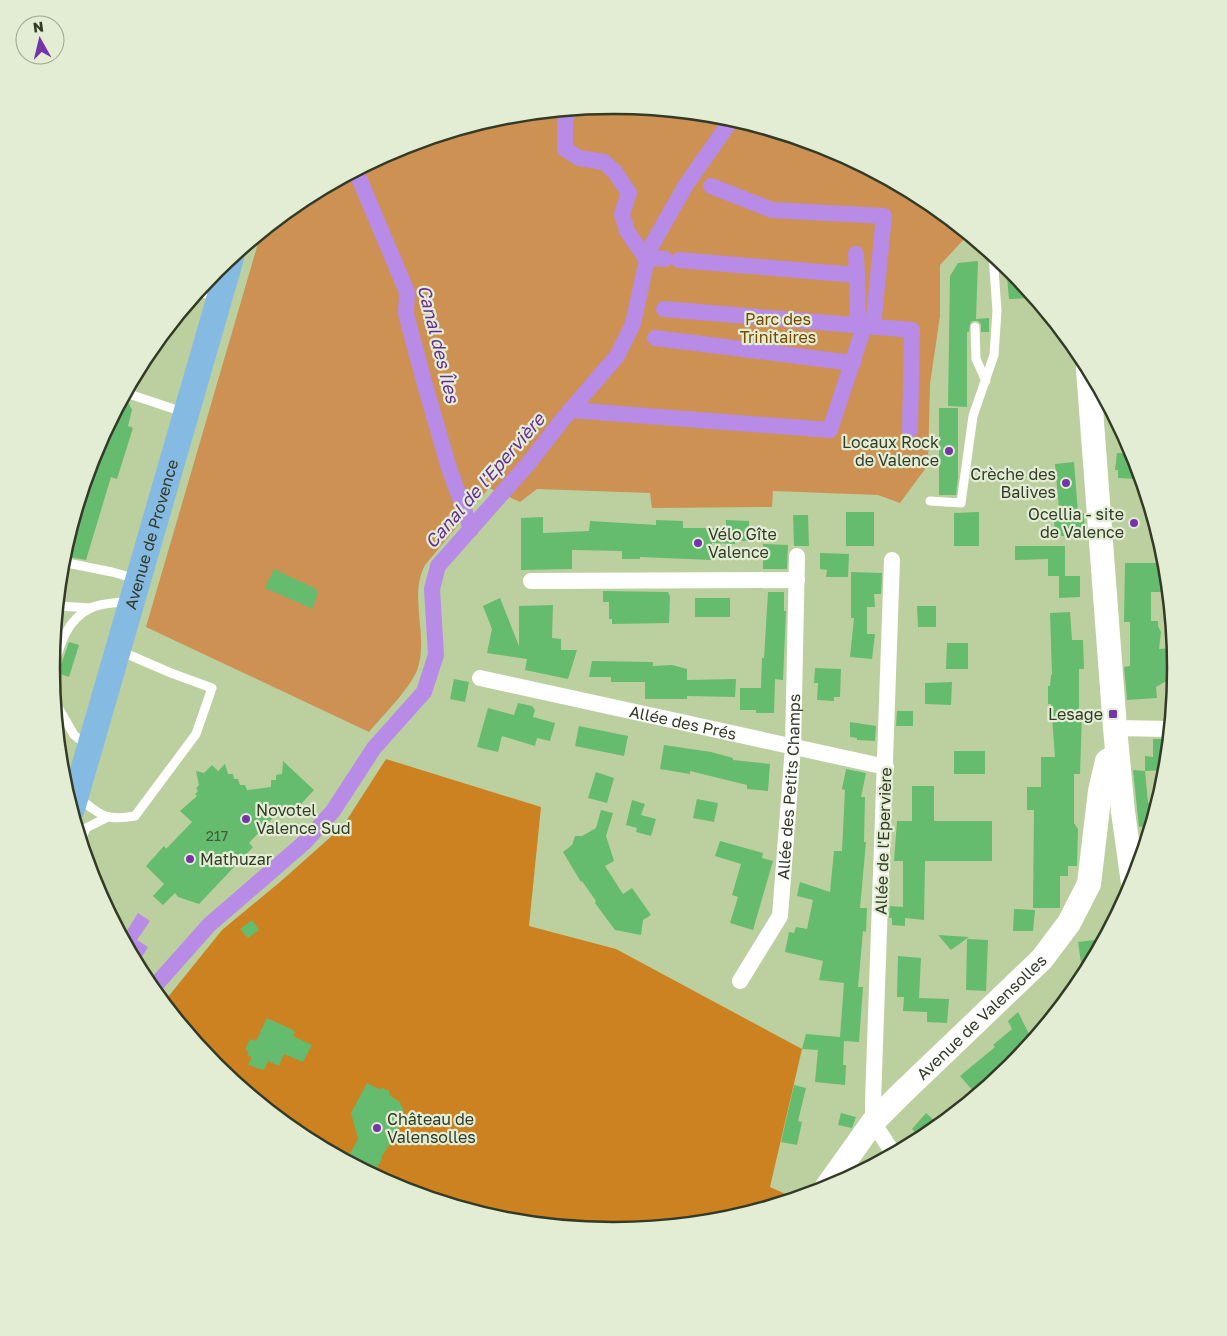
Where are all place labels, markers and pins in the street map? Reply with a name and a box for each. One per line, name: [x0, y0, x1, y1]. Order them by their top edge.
place label: Locaux Rock de Valence: [842, 432, 939, 470]
marker: Locaux Rock de Valence: [943, 445, 955, 457]
place label: Crèche des Balives: [970, 464, 1056, 502]
marker: Crèche des Balives: [1060, 477, 1072, 489]
place label: Ocellia - site de Valence: [1028, 504, 1124, 542]
marker: Ocellia - site de Valence: [1128, 517, 1140, 529]
place label: Vélo Gîte Valence: [708, 524, 777, 562]
marker: Vélo Gîte Valence: [692, 537, 704, 549]
place label: Lesage: [1048, 704, 1103, 724]
marker: Lesage: [1107, 708, 1119, 720]
place label: Novotel Valence Sud: [256, 800, 351, 838]
marker: Novotel Valence Sud: [240, 813, 252, 825]
place label: Mathuzar: [200, 849, 272, 869]
marker: Mathuzar: [184, 853, 196, 865]
place label: Château de Valensolles: [387, 1109, 476, 1147]
marker: Château de Valensolles: [371, 1122, 383, 1134]

